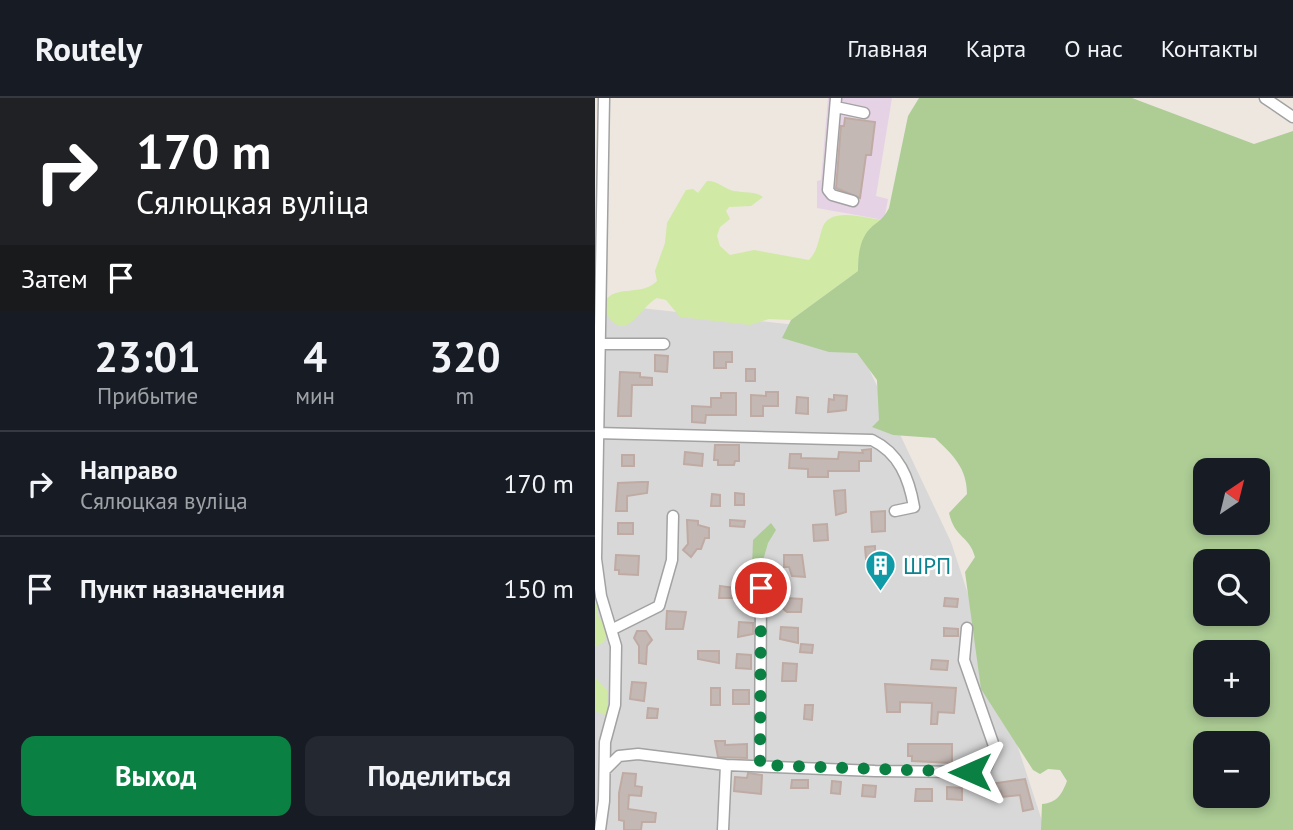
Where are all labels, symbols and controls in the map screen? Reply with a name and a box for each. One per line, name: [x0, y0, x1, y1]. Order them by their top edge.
text: Routely: [35, 27, 142, 70]
text: Главная: [847, 33, 928, 64]
text: Карта: [966, 33, 1026, 64]
text: О нас: [1064, 33, 1123, 64]
text: Контакты: [1161, 33, 1258, 64]
text: 170 m: [136, 119, 271, 183]
icon: right: [21, 126, 112, 217]
text: Сялюцкая вуліца: [136, 181, 369, 223]
icon: arrive: [102, 259, 140, 297]
text: Затем: [21, 262, 88, 295]
text: 23:01: [94, 329, 201, 384]
text: 4: [303, 329, 327, 384]
text: 320: [429, 329, 501, 384]
text: Прибытие: [97, 381, 198, 410]
text: мин: [295, 381, 335, 410]
text: m: [456, 381, 474, 410]
text: Направо: [80, 453, 178, 486]
north arrow: [1193, 458, 1271, 536]
map controls: [1193, 458, 1270, 808]
icon: right: [21, 465, 59, 503]
text: 170 m: [503, 467, 574, 500]
text: Сялюцкая вуліца: [80, 486, 248, 515]
building icon: ШРП: [863, 548, 897, 592]
button: search: [1193, 549, 1270, 626]
place label: ШРП: [903, 551, 951, 580]
pin: [731, 558, 791, 618]
icon: arrive: [742, 569, 780, 607]
icon: arrive: [21, 570, 59, 608]
text: Пункт назначения: [80, 572, 285, 605]
text: 150 m: [503, 572, 574, 605]
button: +: [1193, 640, 1270, 717]
button: −: [1193, 731, 1270, 808]
position arrow: [933, 735, 1007, 809]
button: Выход: [21, 736, 291, 816]
button: Поделиться: [305, 736, 574, 816]

